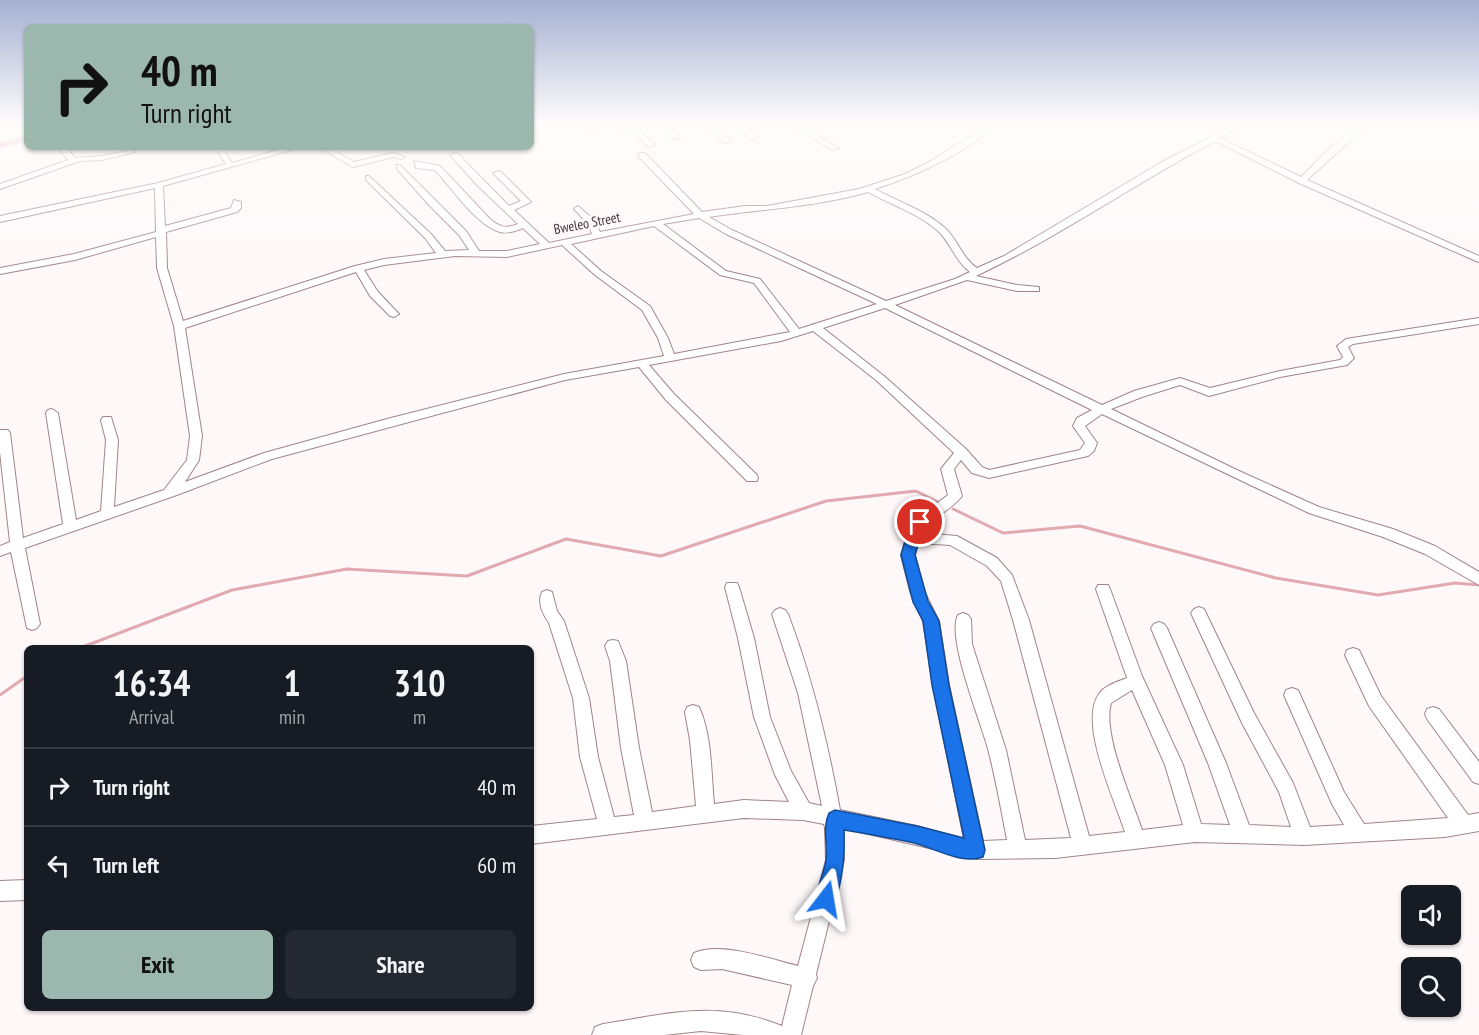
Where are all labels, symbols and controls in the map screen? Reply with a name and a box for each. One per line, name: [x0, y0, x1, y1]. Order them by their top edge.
text: 40 m: [141, 43, 218, 98]
icon: right: [42, 48, 120, 126]
text: Turn right: [141, 96, 232, 130]
street label: Bweleo Street: [552, 208, 622, 238]
pin: [894, 496, 945, 547]
icon: arrive: [903, 505, 936, 538]
text: 16:34: [113, 659, 190, 706]
text: 1: [283, 659, 301, 706]
text: 310: [394, 659, 445, 706]
text: Arrival: [129, 704, 174, 730]
text: min: [279, 704, 305, 730]
text: m: [413, 704, 426, 730]
icon: right: [42, 771, 75, 804]
text: Turn right: [93, 773, 170, 801]
text: 40 m: [477, 773, 516, 801]
icon: left: [42, 849, 75, 882]
text: Turn left: [93, 851, 159, 879]
text: 60 m: [477, 851, 516, 879]
position arrow: [794, 867, 858, 931]
map controls: [1401, 885, 1461, 1017]
button: sound: [1401, 885, 1461, 945]
button: Exit: [42, 930, 273, 999]
button: Share: [285, 930, 516, 999]
button: search: [1401, 957, 1461, 1017]

